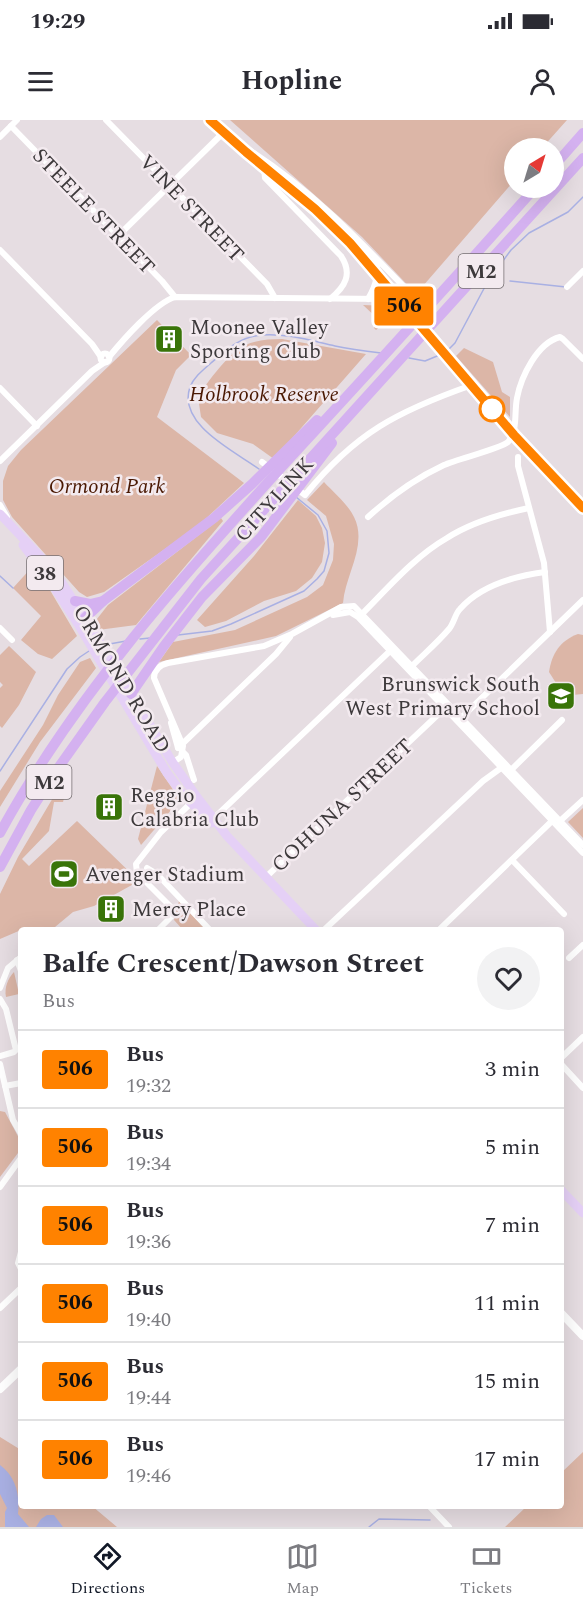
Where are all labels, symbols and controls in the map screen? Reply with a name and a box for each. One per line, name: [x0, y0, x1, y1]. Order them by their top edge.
text: 19:29: [30, 5, 85, 38]
text: Hopline: [241, 60, 342, 102]
icon: menu: [24, 65, 57, 98]
icon: person: [526, 65, 559, 98]
north arrow: [504, 138, 564, 198]
map controls: [504, 138, 564, 198]
street label: STEELE STREET: [24, 141, 162, 282]
street label: VINE STREET: [131, 147, 251, 270]
road number: M2: [458, 254, 504, 288]
line badge: 506: [370, 286, 438, 326]
text: 506: [386, 290, 422, 322]
place label: Moonee Valley Sporting Club: [190, 312, 329, 368]
building icon: Moonee Valley Sporting Club: [153, 323, 185, 355]
park label: Holbrook Reserve: [189, 379, 339, 411]
unlabelled marker: [479, 396, 505, 422]
street label: CITYLINK: [228, 450, 322, 550]
park label: Ormond Park: [49, 471, 166, 503]
road number: 38: [27, 556, 63, 590]
street label: ORMOND ROAD: [64, 599, 178, 760]
place label: Brunswick South West Primary School: [345, 669, 540, 725]
school or university icon: Brunswick South West Primary School: [545, 680, 577, 712]
street label: COHUNA STREET: [264, 731, 421, 880]
road number: M2: [26, 765, 72, 799]
place label: Reggio Calabria Club: [130, 780, 259, 836]
building icon: Reggio Calabria Club: [93, 791, 125, 823]
sports icon: Avenger Stadium: [48, 858, 80, 890]
place label: Avenger Stadium: [85, 859, 245, 891]
building icon: Mercy Place: [95, 893, 127, 925]
place label: Mercy Place: [132, 894, 246, 926]
text: Balfe Crescent/Dawson Street: [42, 942, 424, 985]
button: heart: [477, 947, 540, 1010]
text: Bus: [42, 986, 75, 1016]
text: Bus: [126, 1038, 164, 1071]
text: 506: [57, 1053, 93, 1085]
text: 3 min: [485, 1053, 540, 1086]
text: 19:32: [126, 1071, 171, 1101]
text: Bus: [126, 1116, 164, 1149]
text: 506: [57, 1131, 93, 1163]
text: 5 min: [485, 1131, 540, 1164]
text: 19:34: [126, 1149, 171, 1179]
text: Bus: [126, 1194, 164, 1227]
text: 506: [57, 1209, 93, 1241]
text: 7 min: [485, 1209, 540, 1242]
text: 19:36: [126, 1227, 171, 1257]
text: Bus: [126, 1272, 164, 1305]
text: 506: [57, 1287, 93, 1319]
text: 11 min: [474, 1287, 540, 1320]
text: 19:40: [126, 1305, 171, 1335]
text: Bus: [126, 1350, 164, 1383]
text: 506: [57, 1365, 93, 1397]
text: 15 min: [474, 1365, 540, 1398]
text: 19:44: [126, 1383, 171, 1413]
text: Bus: [126, 1428, 164, 1461]
text: 506: [57, 1443, 93, 1475]
text: 17 min: [474, 1443, 540, 1476]
text: 19:46: [126, 1461, 171, 1491]
tab: Directions: [70, 1540, 145, 1600]
tab: Map: [286, 1540, 319, 1600]
tab: Tickets: [460, 1540, 512, 1600]

